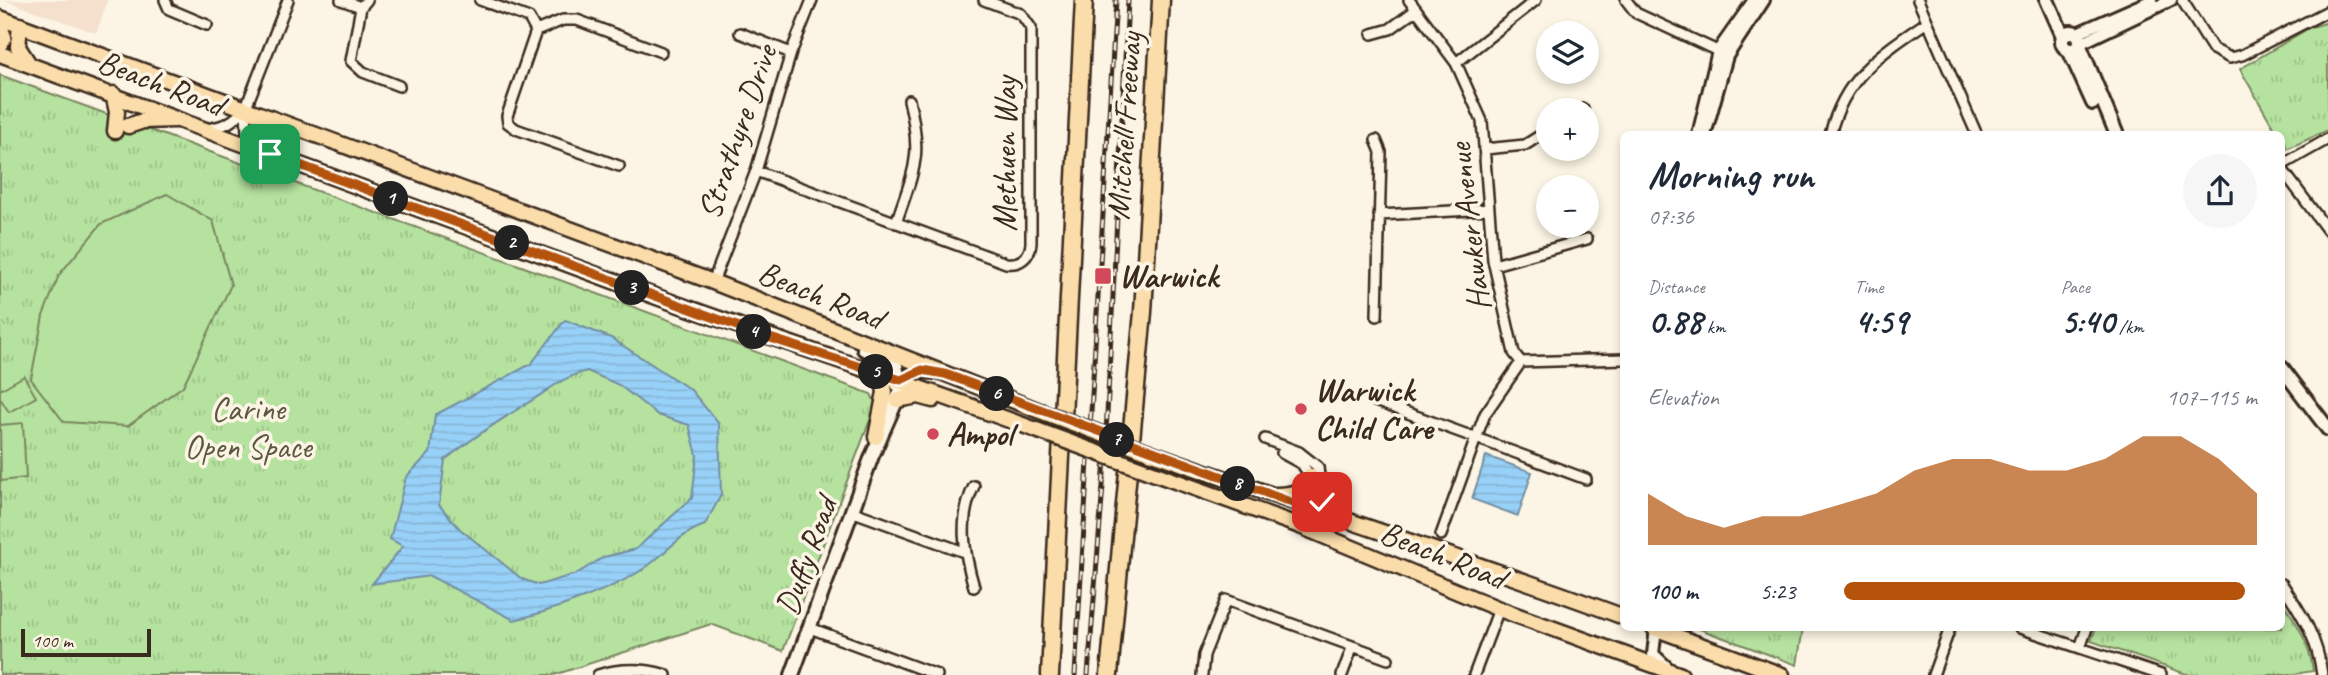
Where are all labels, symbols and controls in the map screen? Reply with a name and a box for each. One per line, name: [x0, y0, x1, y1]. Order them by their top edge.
map controls: [1536, 21, 1599, 238]
button: layers: [1536, 21, 1599, 84]
street label: Mitchell Freeway: [1097, 28, 1152, 221]
street label: Strathyre Drive: [688, 37, 787, 224]
street label: Beach Road: [92, 40, 234, 128]
street label: Methuen Way: [984, 74, 1026, 231]
button: +: [1536, 98, 1599, 161]
pin: [240, 124, 300, 184]
icon: arrive: [251, 135, 289, 173]
street label: Hawker Avenue: [1438, 139, 1500, 313]
text: Morning run: [1648, 152, 1814, 199]
button: share: [2183, 154, 2257, 228]
button: −: [1536, 175, 1599, 238]
pin: 1: [374, 182, 408, 216]
text: 1: [386, 186, 395, 210]
text: 07:36: [1648, 202, 1694, 231]
pin: 2: [494, 226, 530, 260]
text: 2: [507, 230, 516, 254]
street label: Beach Road: [752, 251, 894, 341]
place label: Warwick: [1119, 255, 1220, 297]
marker: Warwick: [1093, 266, 1113, 286]
pin: 3: [614, 270, 650, 306]
text: 3: [627, 275, 636, 299]
text: Distance: [1648, 275, 1705, 299]
text: Time: [1854, 275, 1883, 299]
text: Pace: [2061, 275, 2090, 299]
text: 0.88: [1648, 299, 1702, 344]
text: 4:59: [1854, 299, 1908, 344]
text: 5:40: [2061, 299, 2114, 344]
pin: 4: [736, 314, 772, 350]
text: km: [1702, 315, 1725, 339]
text: /km: [2114, 315, 2144, 339]
text: 4: [749, 319, 758, 343]
pin: 5: [858, 354, 894, 390]
text: 5: [871, 359, 880, 383]
place label: Warwick Child Care: [1315, 369, 1436, 449]
pin: 6: [979, 376, 1014, 412]
text: 6: [992, 381, 1001, 405]
text: Elevation: [1648, 383, 1719, 412]
text: 107–115 m: [2166, 383, 2257, 412]
park label: Carine Open Space: [185, 388, 314, 468]
marker: Warwick Child Care: [1293, 401, 1309, 417]
place label: Ampol: [947, 413, 1019, 455]
pin: 7: [1100, 422, 1134, 458]
marker: Ampol: [925, 426, 941, 442]
text: 7: [1112, 427, 1121, 451]
pin: 8: [1220, 466, 1256, 502]
text: 8: [1233, 471, 1242, 495]
pin: [1292, 472, 1352, 532]
icon: check: [1303, 483, 1341, 521]
street label: Duffy Road: [765, 487, 848, 620]
street label: Beach Road: [1374, 511, 1516, 601]
text: 100 m: [1648, 577, 1698, 606]
text: 5:23: [1760, 577, 1796, 606]
scale bar: [21, 626, 150, 658]
text: 100 m: [32, 629, 73, 653]

